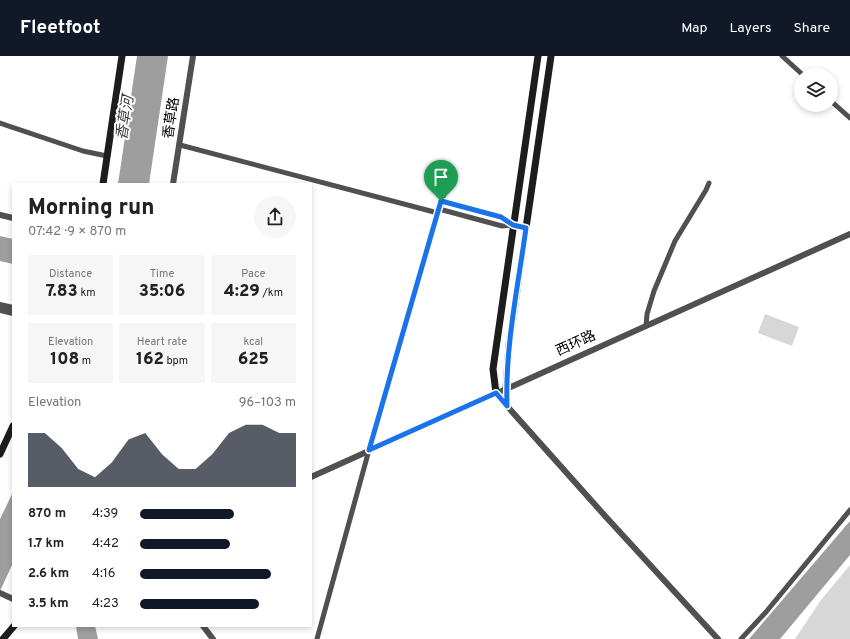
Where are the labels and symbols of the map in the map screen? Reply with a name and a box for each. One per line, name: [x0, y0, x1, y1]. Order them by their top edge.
water label: 香草河: [113, 91, 139, 142]
street label: 香草路: [160, 96, 184, 140]
pin: [424, 160, 458, 201]
street label: 西环路: [553, 328, 599, 360]

